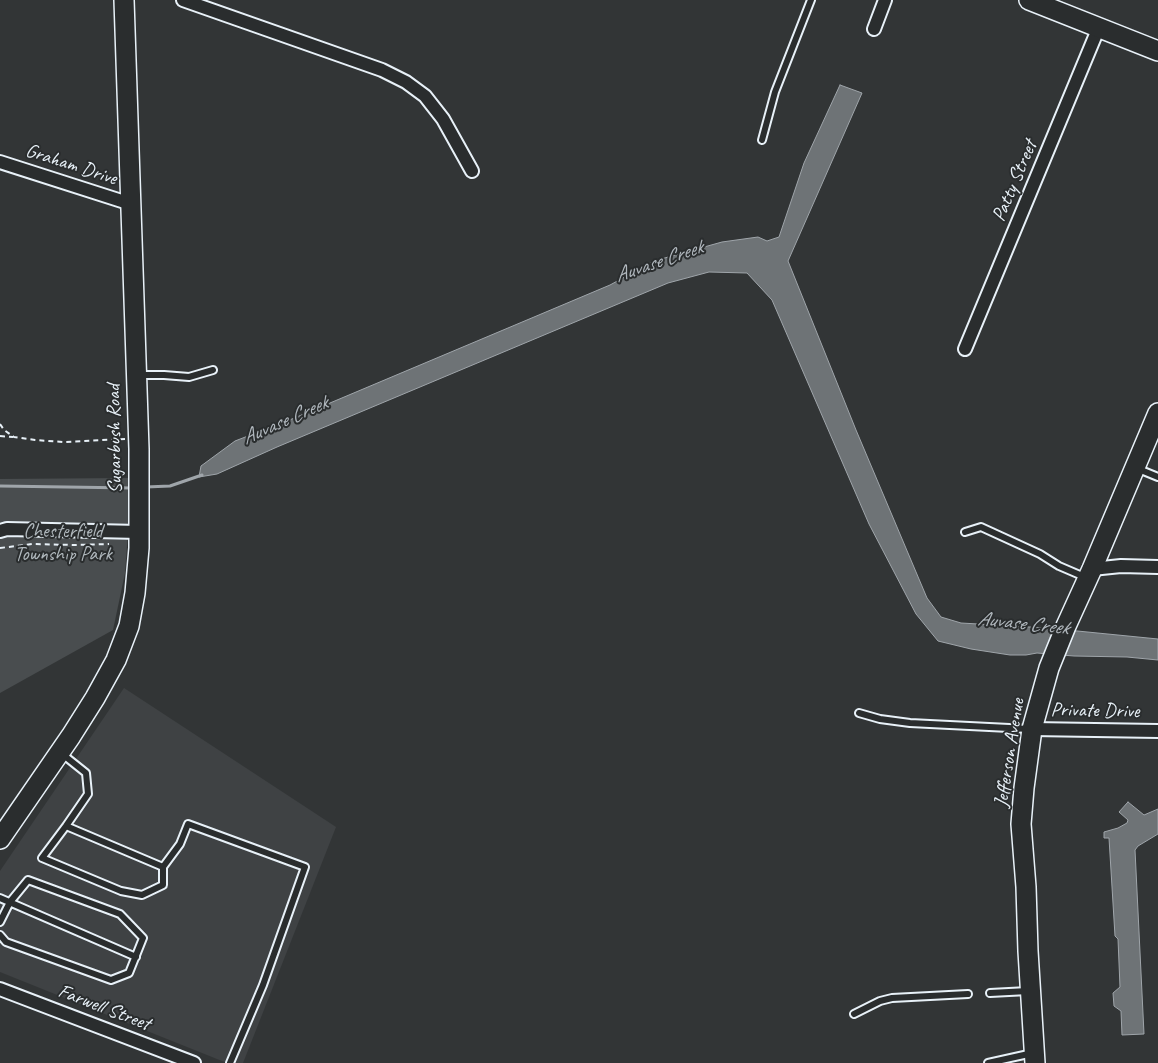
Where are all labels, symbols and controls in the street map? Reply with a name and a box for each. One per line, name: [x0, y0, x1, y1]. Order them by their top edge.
street label: Patty Street: [987, 137, 1043, 225]
street label: Graham Drive: [22, 139, 120, 191]
water label: Auvase Creek: [612, 235, 706, 289]
street label: Sugarbush Road: [102, 384, 128, 494]
water label: Auvase Creek: [238, 391, 332, 451]
park label: Chesterfield Township Park: [14, 520, 112, 567]
water label: Auvase Creek: [976, 607, 1070, 641]
street label: Jefferson Avenue: [990, 697, 1030, 809]
street label: Private Drive: [1050, 698, 1140, 724]
street label: Farwell Street: [55, 980, 153, 1036]

